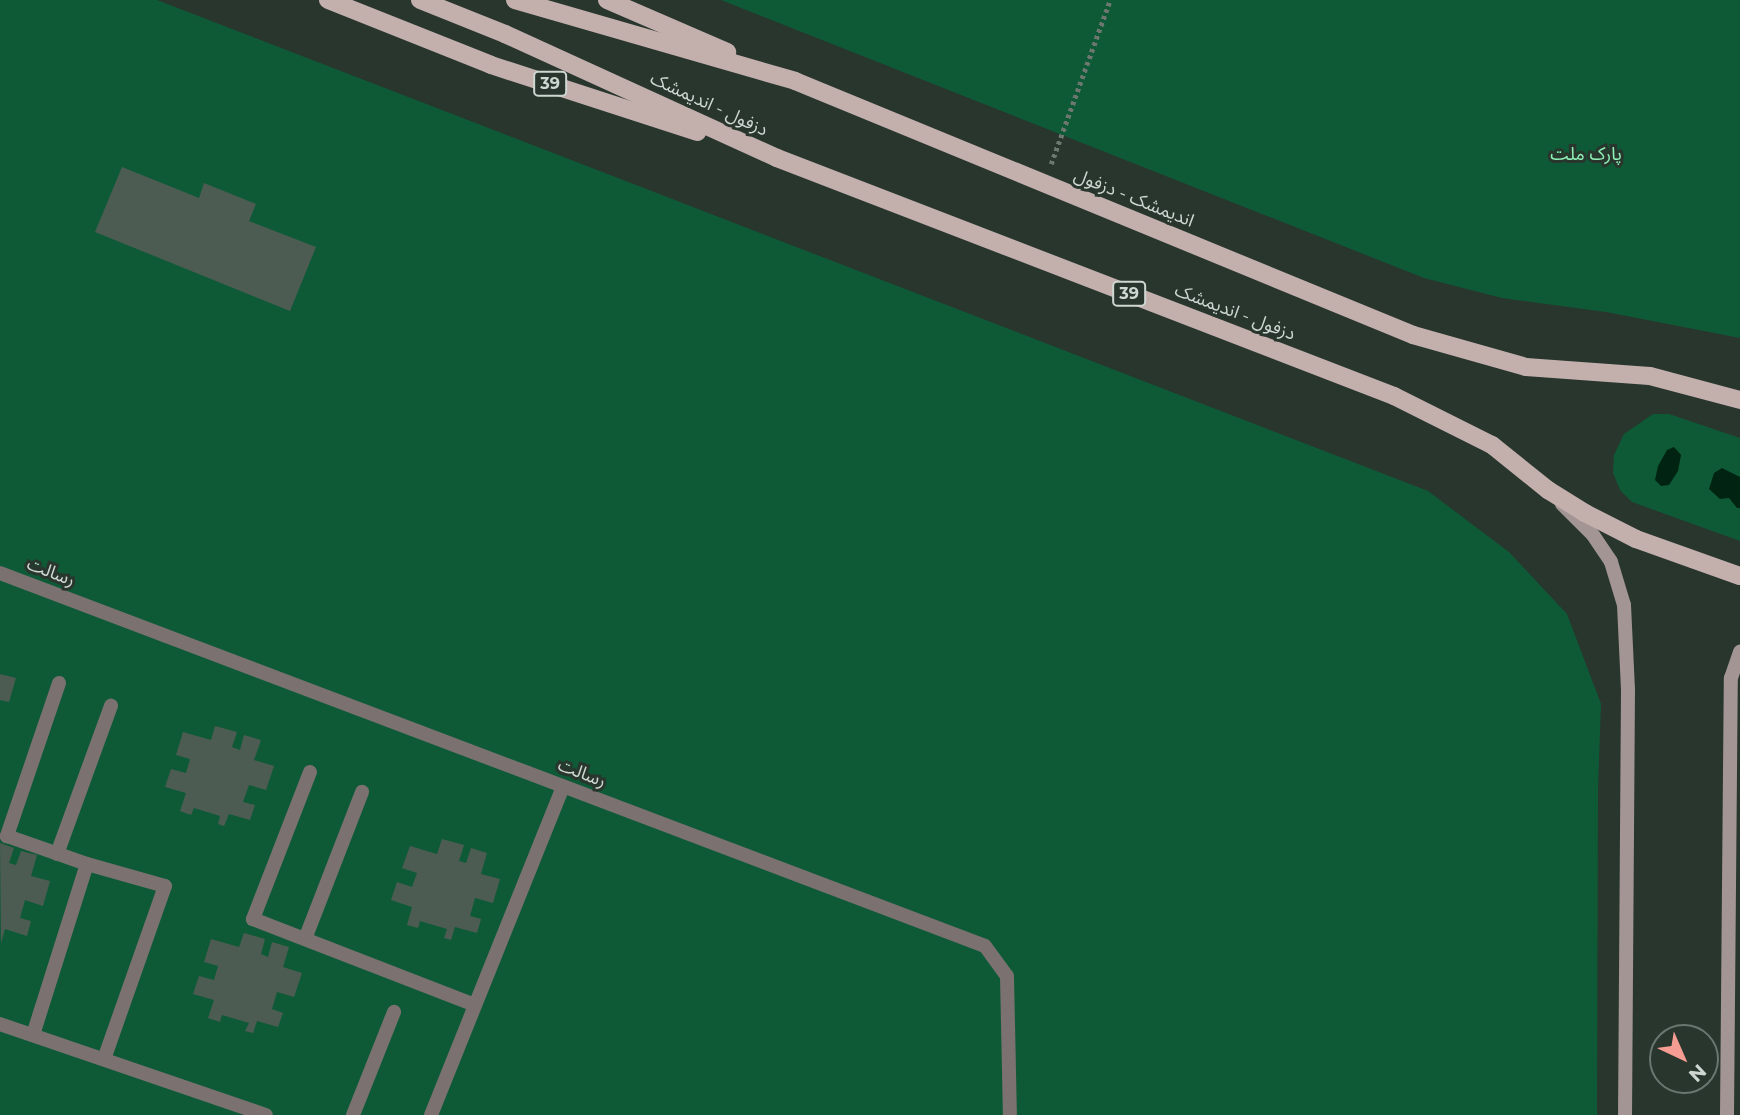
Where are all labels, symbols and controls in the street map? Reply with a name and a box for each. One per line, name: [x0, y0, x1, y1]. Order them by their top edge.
street label: دزفول - اندیمشک: [647, 67, 771, 141]
road number: 39: [532, 72, 568, 96]
park label: پارک ملت: [1550, 143, 1622, 165]
street label: اندیمشک - دزفول: [1071, 164, 1197, 232]
street label: دزفول - اندیمشک: [1172, 279, 1298, 345]
road number: 39: [1112, 282, 1146, 306]
street label: رسالت: [24, 553, 78, 591]
street label: رسالت: [555, 754, 609, 792]
north arrow: [1649, 1024, 1719, 1094]
text: N: [1684, 1059, 1711, 1087]

